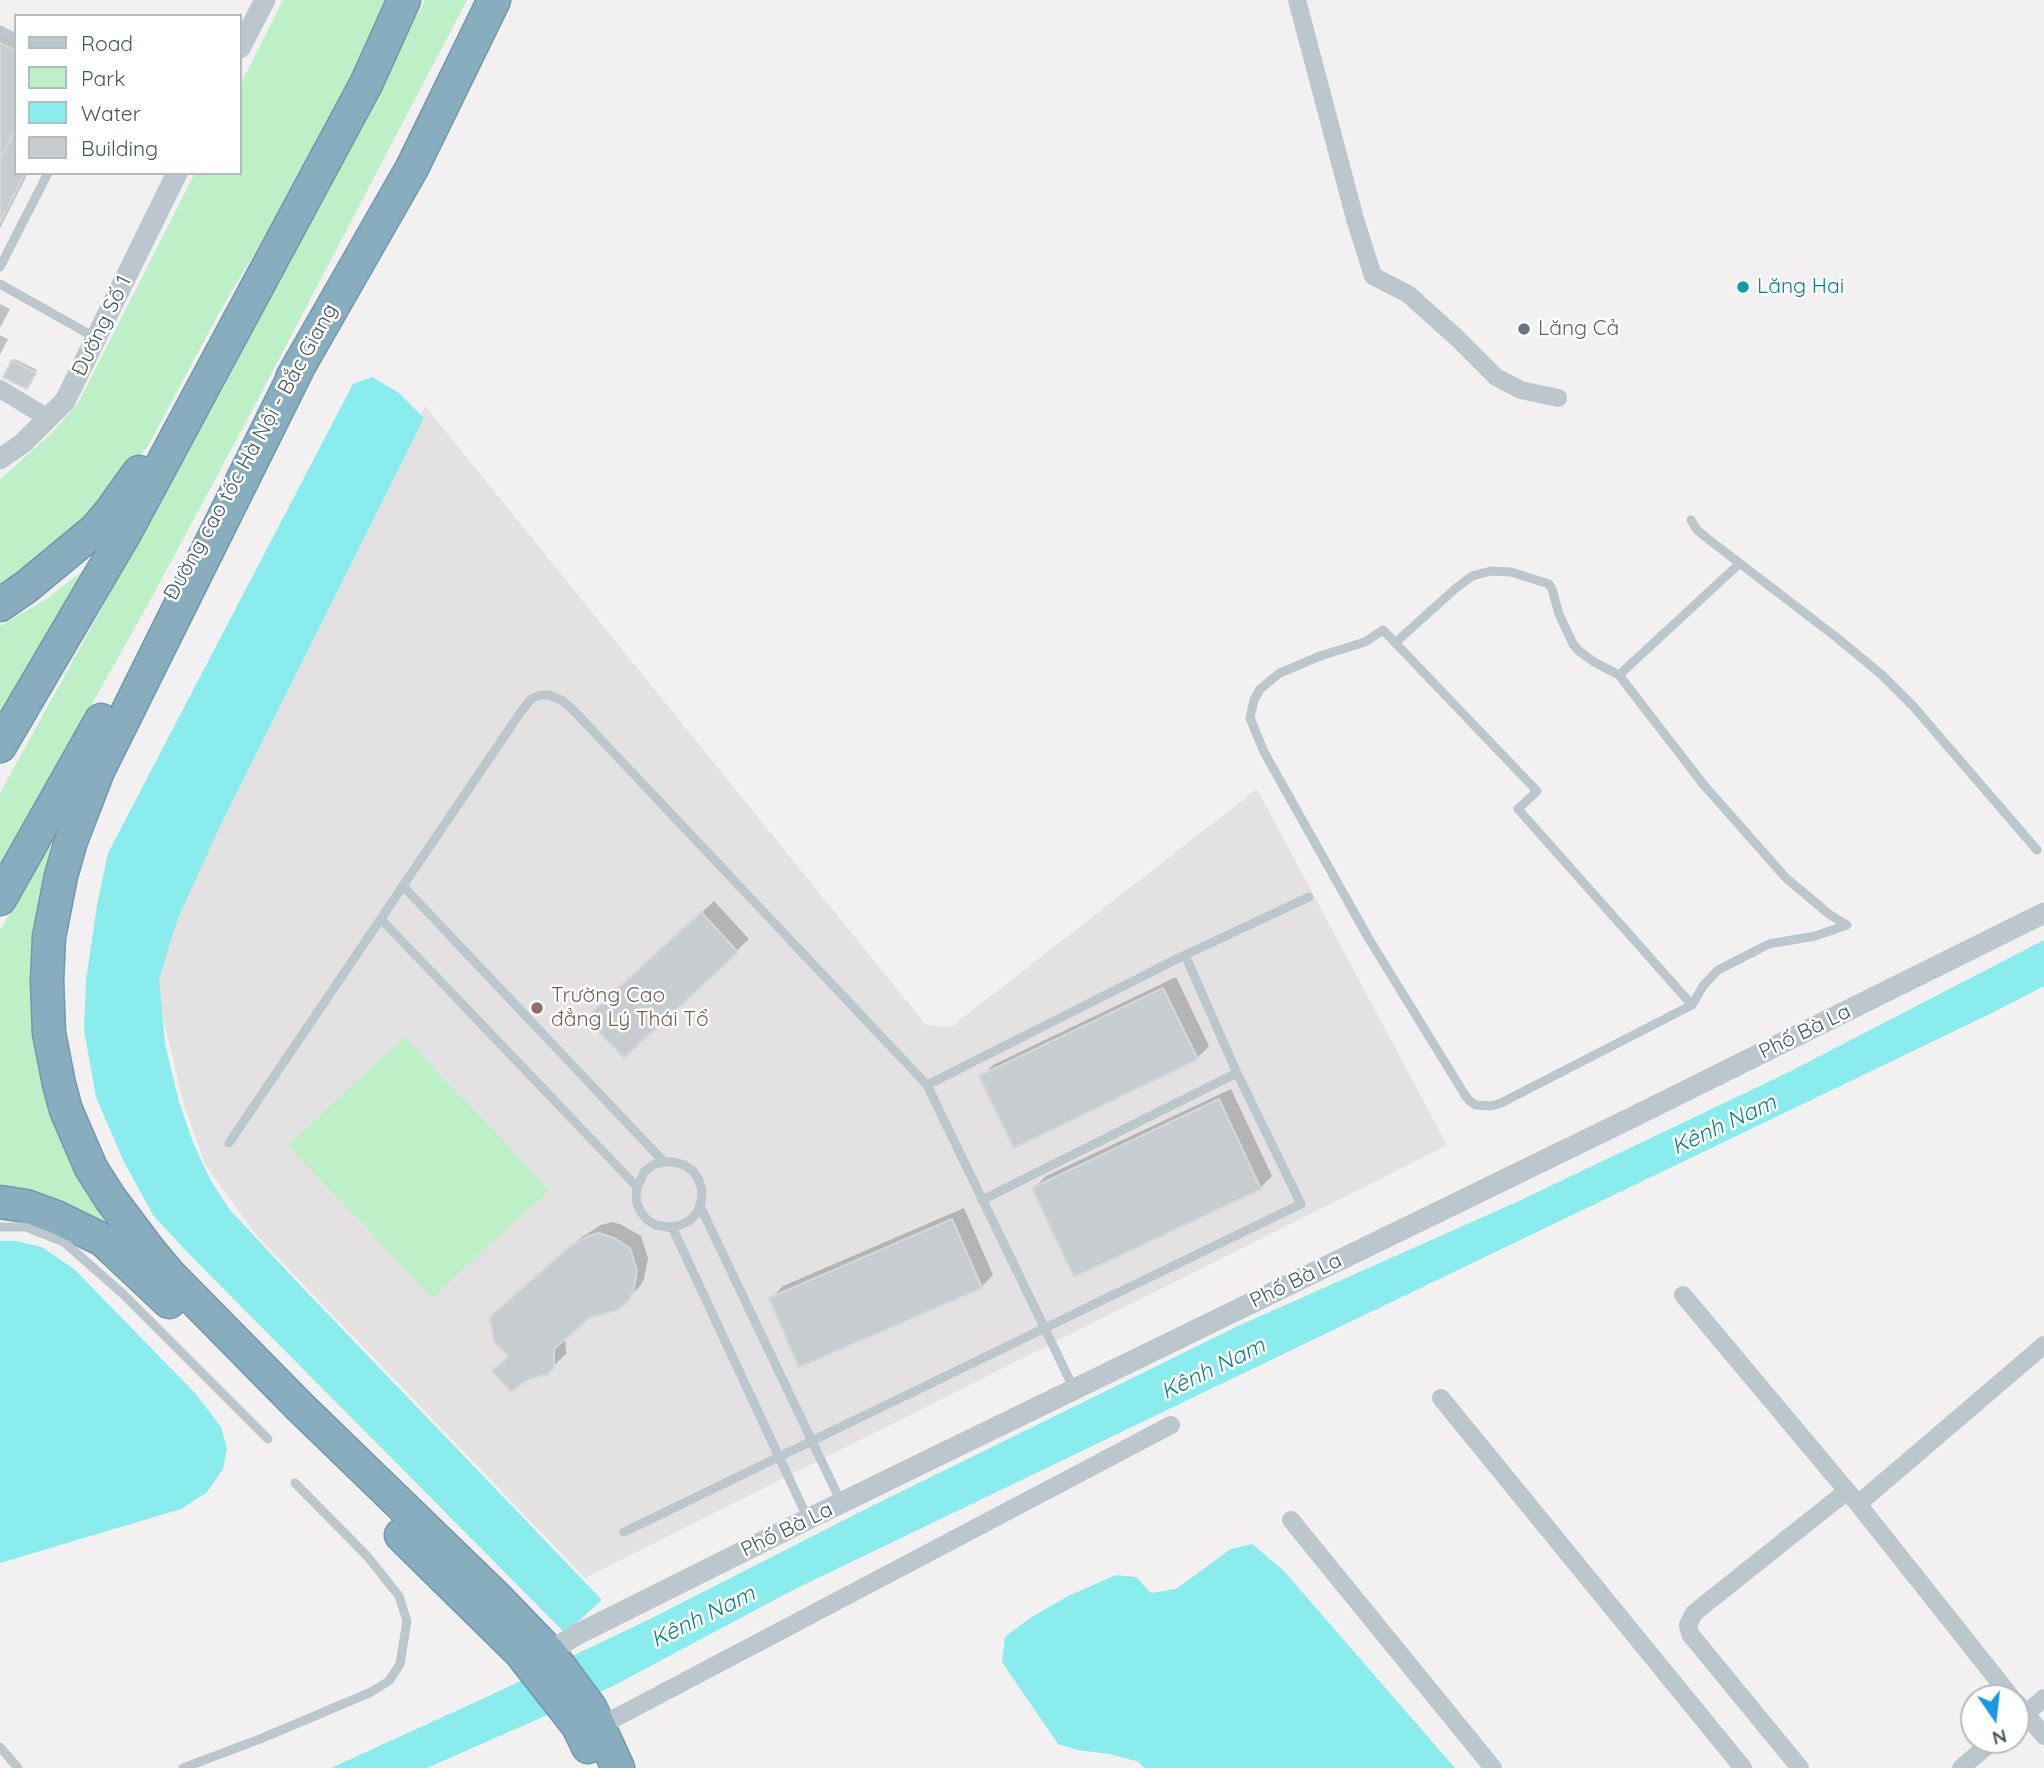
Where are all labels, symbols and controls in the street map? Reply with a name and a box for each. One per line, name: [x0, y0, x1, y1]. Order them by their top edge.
legend: [14, 14, 242, 175]
text: Road: [81, 30, 133, 56]
text: Park: [81, 65, 125, 91]
text: Water: [81, 100, 141, 126]
text: Building: [81, 135, 158, 161]
street label: Đường Số 1: [67, 272, 137, 380]
place label: Lăng Hai: [1757, 274, 1844, 300]
marker: Lăng Hai: [1735, 279, 1751, 295]
street label: Đường cao tốc Hà Nội - Bắc Giang: [159, 299, 343, 605]
place label: Lăng Cả: [1538, 316, 1619, 342]
marker: Lăng Cả: [1516, 321, 1532, 337]
place label: Trường Cao đẳng Lý Thái Tổ: [551, 983, 709, 1033]
street label: Phố Bà La: [1755, 999, 1855, 1065]
marker: Trường Cao đẳng Lý Thái Tổ: [529, 1000, 545, 1016]
water label: Kênh Nam: [1667, 1089, 1781, 1161]
street label: Phố Bà La: [1246, 1248, 1346, 1314]
water label: Kênh Nam: [1156, 1332, 1270, 1406]
street label: Phố Bà La: [737, 1497, 837, 1563]
water label: Kênh Nam: [646, 1580, 760, 1654]
north arrow: [1960, 1684, 2030, 1754]
text: N: [1990, 1724, 2009, 1751]

